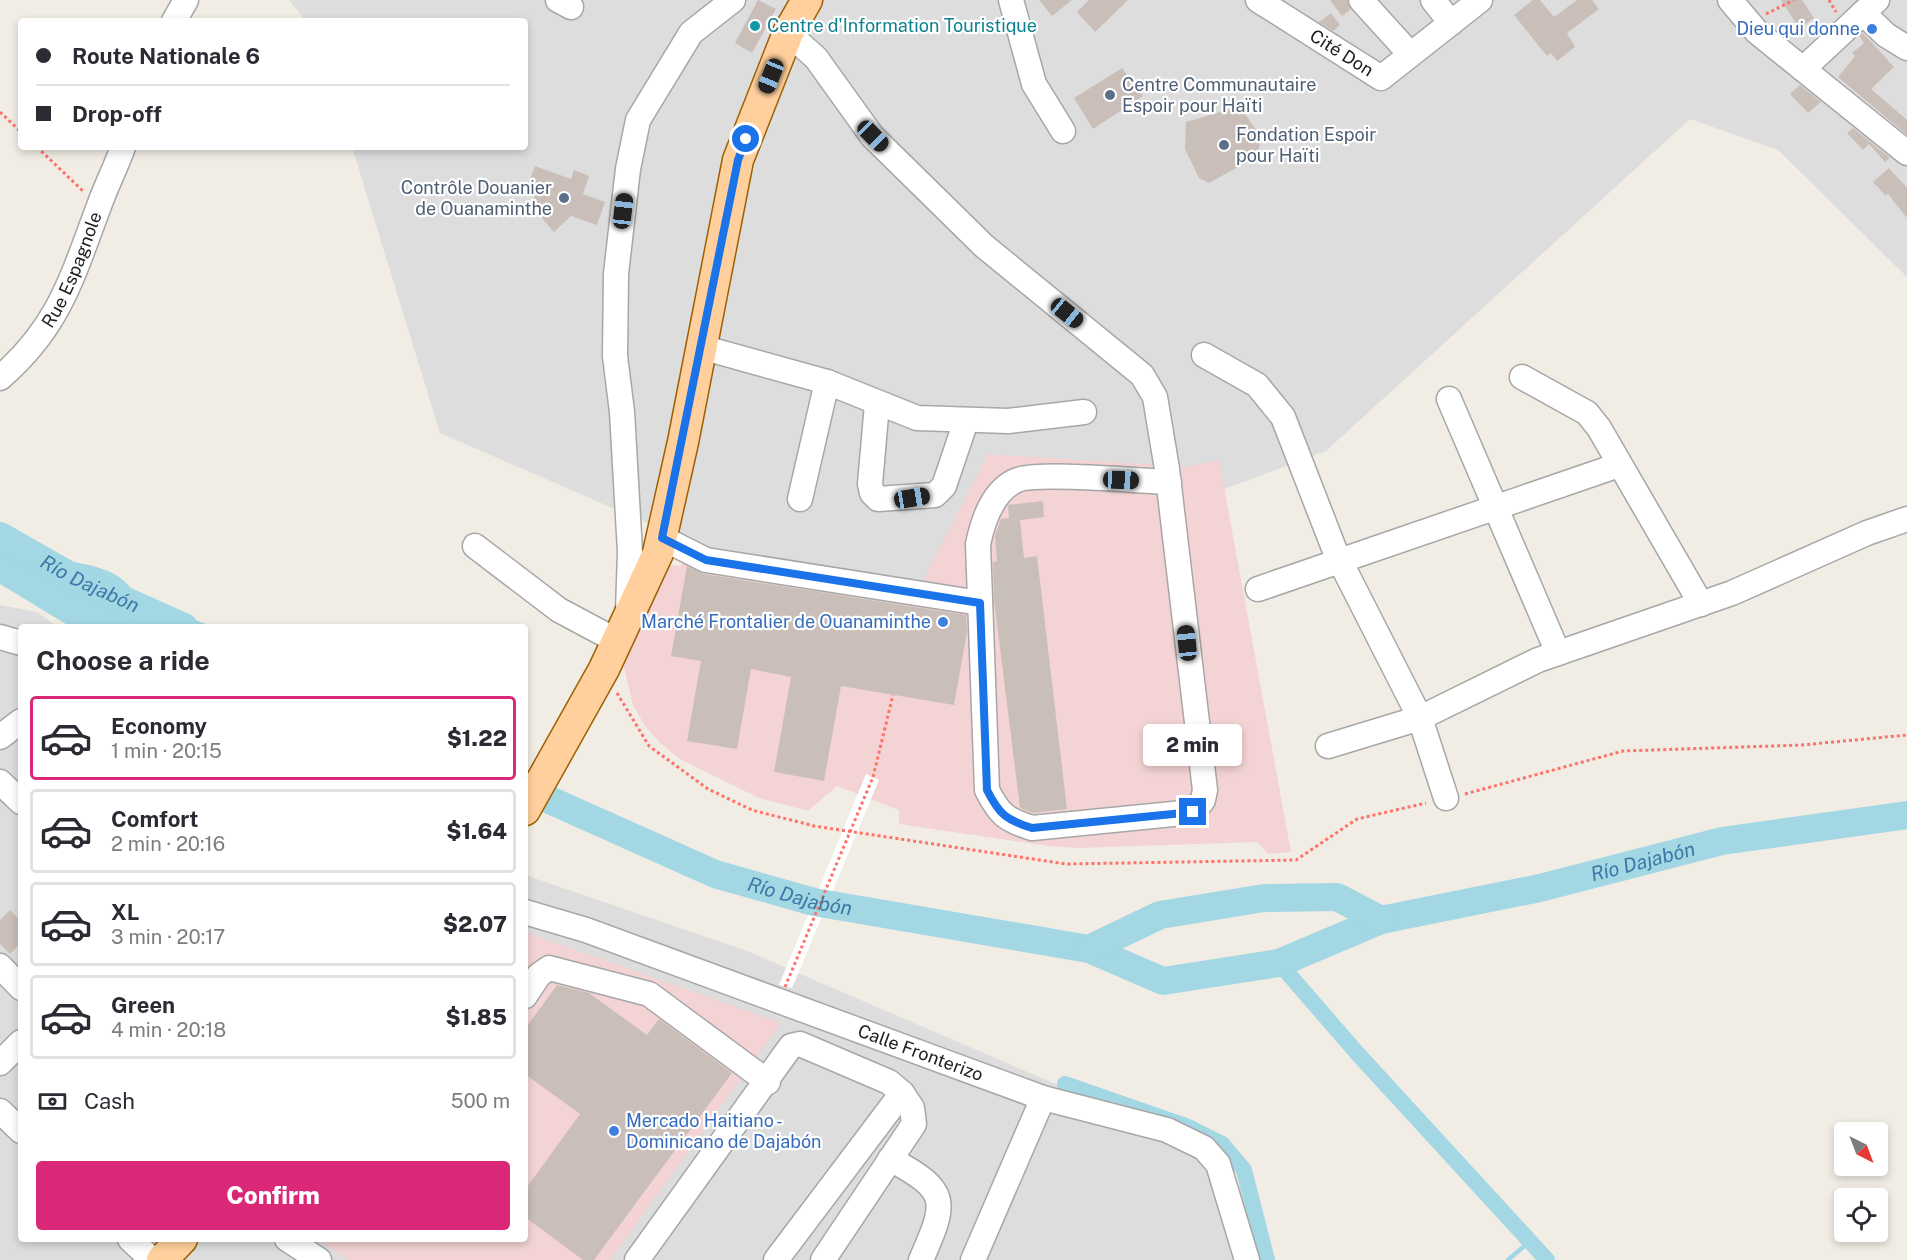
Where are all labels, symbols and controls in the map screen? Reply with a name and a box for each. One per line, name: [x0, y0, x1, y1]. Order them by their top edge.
place label: Centre d'Information Touristique: [767, 15, 1037, 36]
place label: Dieu qui donne: [1737, 18, 1860, 39]
marker: Centre d'Information Touristique: [748, 19, 762, 33]
marker: Dieu qui donne: [1865, 22, 1879, 36]
street label: Cité Don: [1306, 25, 1378, 81]
text: Route Nationale 6: [72, 43, 260, 69]
car: [756, 56, 786, 96]
place label: Centre Communautaire Espoir pour Haïti: [1122, 74, 1316, 116]
marker: Centre Communautaire Espoir pour Haïti: [1103, 88, 1117, 102]
text: Drop-off: [72, 101, 162, 127]
car: [854, 117, 892, 155]
place label: Fondation Espoir pour Haïti: [1236, 124, 1376, 166]
route start: [732, 125, 759, 152]
marker: Fondation Espoir pour Haïti: [1217, 138, 1231, 152]
place label: Contrôle Douanier de Ouanaminthe: [401, 177, 552, 219]
marker: Contrôle Douanier de Ouanaminthe: [557, 191, 571, 205]
car: [612, 192, 634, 230]
street label: Rue Espagnole: [37, 209, 106, 332]
car: [1047, 295, 1087, 331]
car: [1103, 470, 1139, 490]
car: [893, 486, 931, 510]
water label: Río Dajabón: [36, 550, 143, 618]
place label: Marché Frontalier de Ouanaminthe: [641, 611, 931, 632]
marker: Marché Frontalier de Ouanaminthe: [936, 615, 950, 629]
car: [1176, 624, 1198, 662]
text: Choose a ride: [36, 644, 210, 676]
icon: car: [39, 711, 93, 765]
text: Economy: [111, 713, 207, 739]
text: $1.22: [447, 725, 507, 751]
callout: 2 min: [1144, 725, 1242, 767]
text: 2 min: [1166, 733, 1219, 757]
text: 1 min · 20:15: [111, 739, 222, 763]
route end: [1179, 798, 1206, 825]
icon: car: [39, 804, 93, 858]
text: Comfort: [111, 806, 198, 832]
text: $1.64: [446, 818, 507, 844]
text: 2 min · 20:16: [111, 832, 225, 856]
water label: Río Dajabón: [1588, 836, 1697, 886]
water label: Río Dajabón: [745, 872, 854, 920]
icon: car: [39, 897, 93, 951]
text: XL: [111, 899, 139, 925]
text: $2.07: [443, 911, 507, 937]
text: 3 min · 20:17: [111, 925, 225, 949]
icon: car: [39, 990, 93, 1044]
text: Green: [111, 992, 175, 1018]
text: $1.85: [446, 1004, 507, 1030]
text: 4 min · 20:18: [111, 1018, 226, 1042]
street label: Calle Fronterizo: [855, 1020, 986, 1085]
icon: cash: [36, 1085, 69, 1118]
text: Cash: [84, 1088, 135, 1114]
text: 500 m: [451, 1089, 510, 1113]
place label: Mercado Haitiano - Dominicano de Dajabón: [626, 1110, 821, 1152]
north arrow: [1834, 1122, 1888, 1176]
map controls: [1834, 1122, 1888, 1242]
marker: Mercado Haitiano - Dominicano de Dajabón: [607, 1124, 621, 1138]
button: Confirm: [36, 1161, 510, 1230]
button: locate: [1834, 1188, 1888, 1242]

